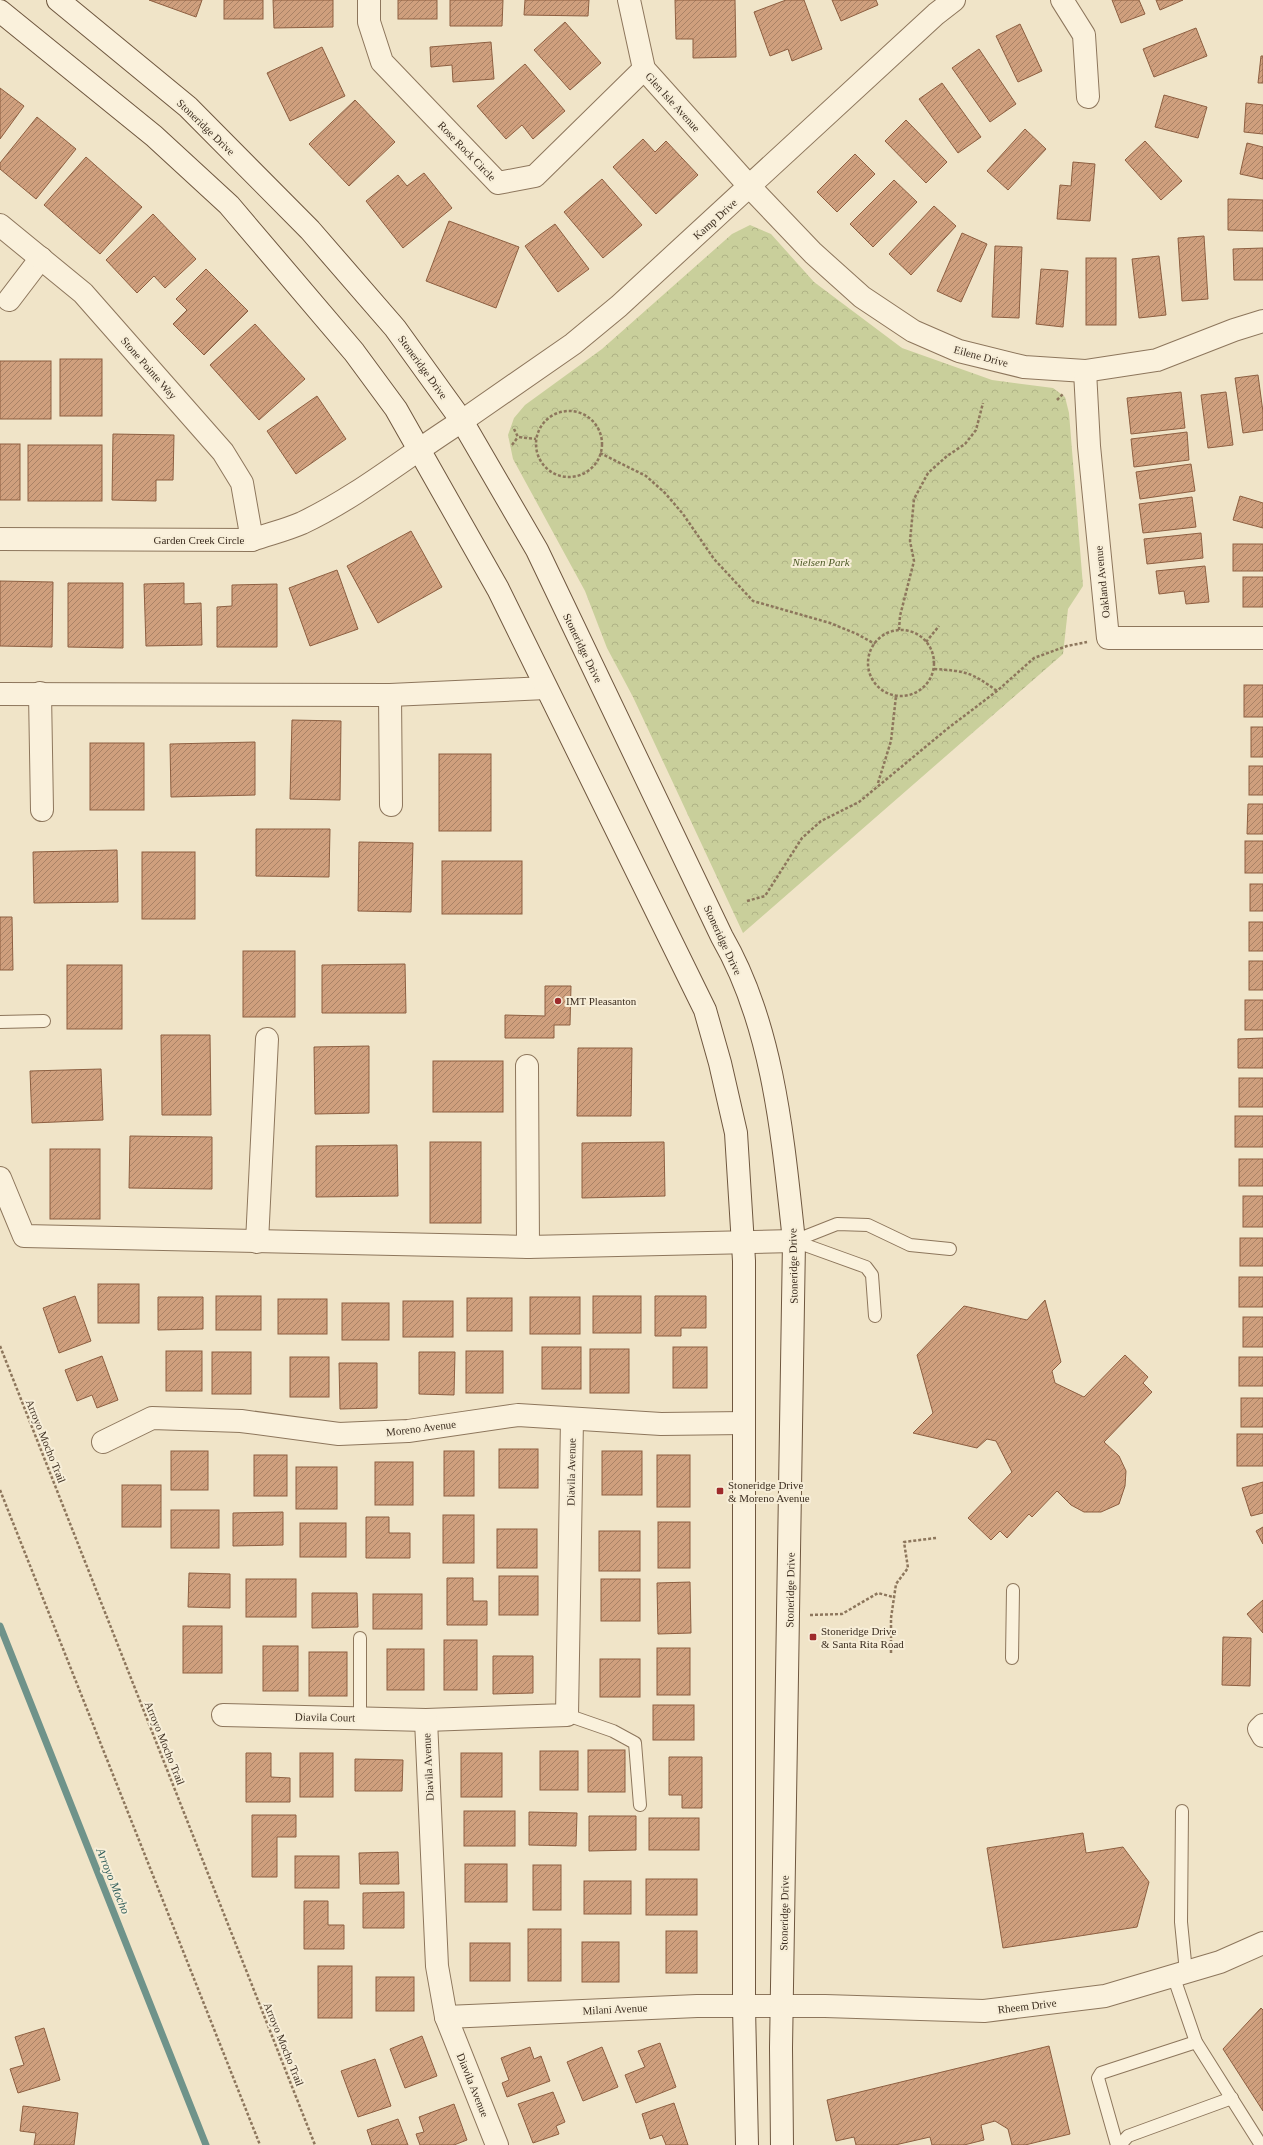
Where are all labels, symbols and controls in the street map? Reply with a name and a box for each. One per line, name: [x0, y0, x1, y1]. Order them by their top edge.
street label: Glen Isle Avenue: [643, 70, 703, 134]
street label: Stoneridge Drive: [175, 96, 237, 158]
street label: Rose Rock Circle: [436, 119, 498, 183]
street label: Kamp Drive: [691, 196, 739, 242]
street label: Stoneridge Drive: [396, 333, 450, 401]
street label: Stone Pointe Way: [119, 334, 180, 402]
street label: Eilene Drive: [952, 343, 1010, 369]
street label: Garden Creek Circle: [153, 534, 245, 546]
street label: Oakland Avenue: [1092, 545, 1112, 619]
park label: Nielsen Park: [791, 556, 851, 568]
street label: Stoneridge Drive: [561, 611, 605, 685]
street label: Stoneridge Drive: [702, 903, 744, 977]
place label: IMT Pleasanton: [566, 995, 637, 1007]
marker: IMT Pleasanton: [553, 996, 563, 1006]
street label: Stoneridge Drive: [786, 1228, 800, 1304]
street label: Arroyo Mocho Trail: [24, 1397, 68, 1485]
street label: Moreno Avenue: [385, 1418, 457, 1438]
street label: Diavila Avenue: [564, 1438, 578, 1506]
place label: Stoneridge Drive & Moreno Avenue: [728, 1479, 810, 1504]
marker: Stoneridge Drive & Moreno Avenue: [715, 1486, 725, 1496]
street label: Stoneridge Drive: [783, 1552, 797, 1628]
place label: Stoneridge Drive & Santa Rita Road: [821, 1625, 904, 1650]
marker: Stoneridge Drive & Santa Rita Road: [808, 1632, 818, 1642]
street label: Arroyo Mocho Trail: [143, 1699, 187, 1787]
street label: Diavila Court: [295, 1710, 355, 1724]
street label: Diavila Avenue: [420, 1733, 436, 1801]
water label: Arroyo Mocho: [93, 1845, 133, 1916]
street label: Stoneridge Drive: [777, 1875, 791, 1951]
street label: Rheem Drive: [997, 1996, 1057, 2016]
street label: Arroyo Mocho Trail: [262, 2000, 306, 2088]
street label: Milani Avenue: [582, 2001, 648, 2017]
street label: Diavila Avenue: [455, 2051, 491, 2119]

